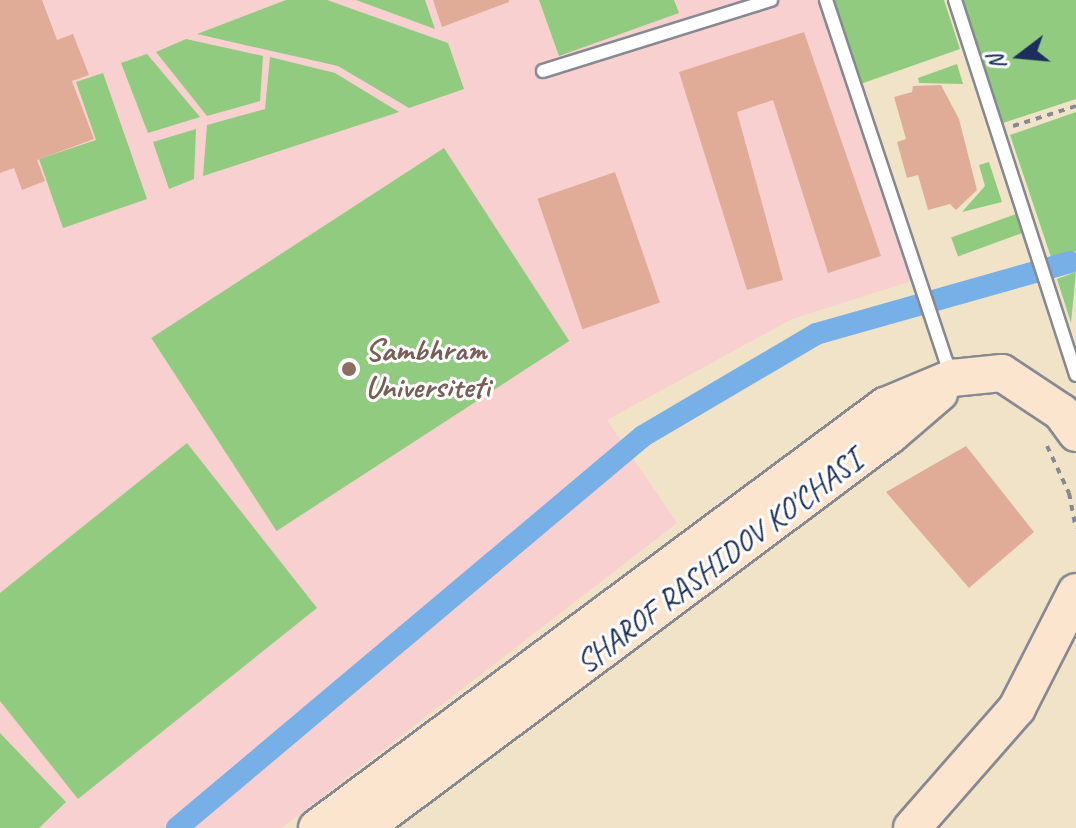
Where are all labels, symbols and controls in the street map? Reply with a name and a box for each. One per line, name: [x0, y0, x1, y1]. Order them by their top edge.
north arrow: [980, 16, 1060, 96]
text: N: [982, 52, 1012, 73]
place label: Sambhram Universiteti: [365, 332, 490, 407]
marker: Sambhram Universiteti: [340, 360, 358, 378]
street label: SHAROF RASHIDOV KO'CHASI: [567, 441, 871, 683]

